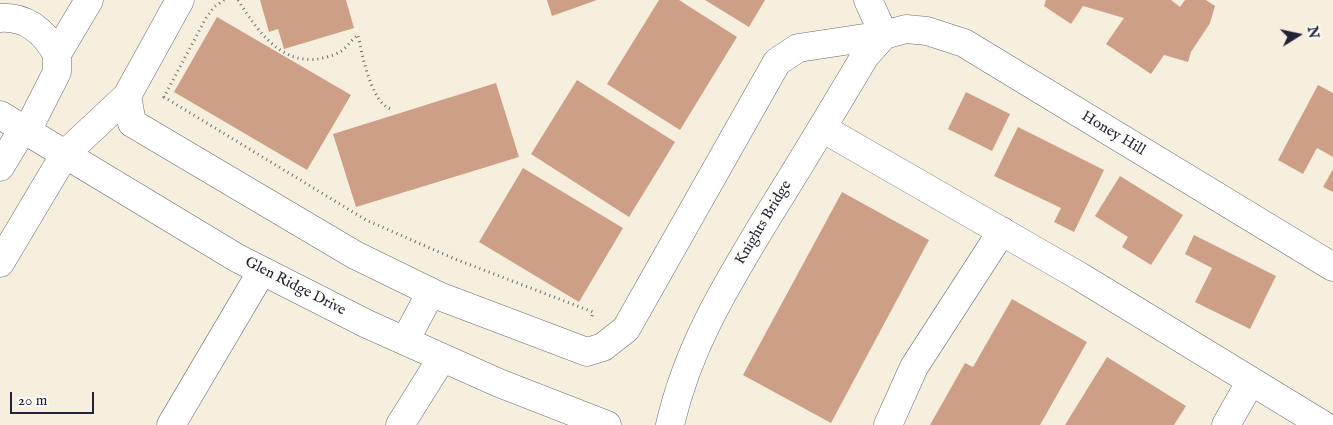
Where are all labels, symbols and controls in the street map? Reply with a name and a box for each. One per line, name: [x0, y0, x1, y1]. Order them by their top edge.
north arrow: [1273, 10, 1323, 60]
text: N: [1303, 25, 1323, 40]
street label: Honey Hill: [1078, 108, 1148, 160]
street label: Knights Bridge: [732, 178, 796, 268]
street label: Glen Ridge Drive: [242, 254, 348, 320]
scale bar: [12, 382, 96, 414]
text: 20 m: [18, 391, 47, 410]

